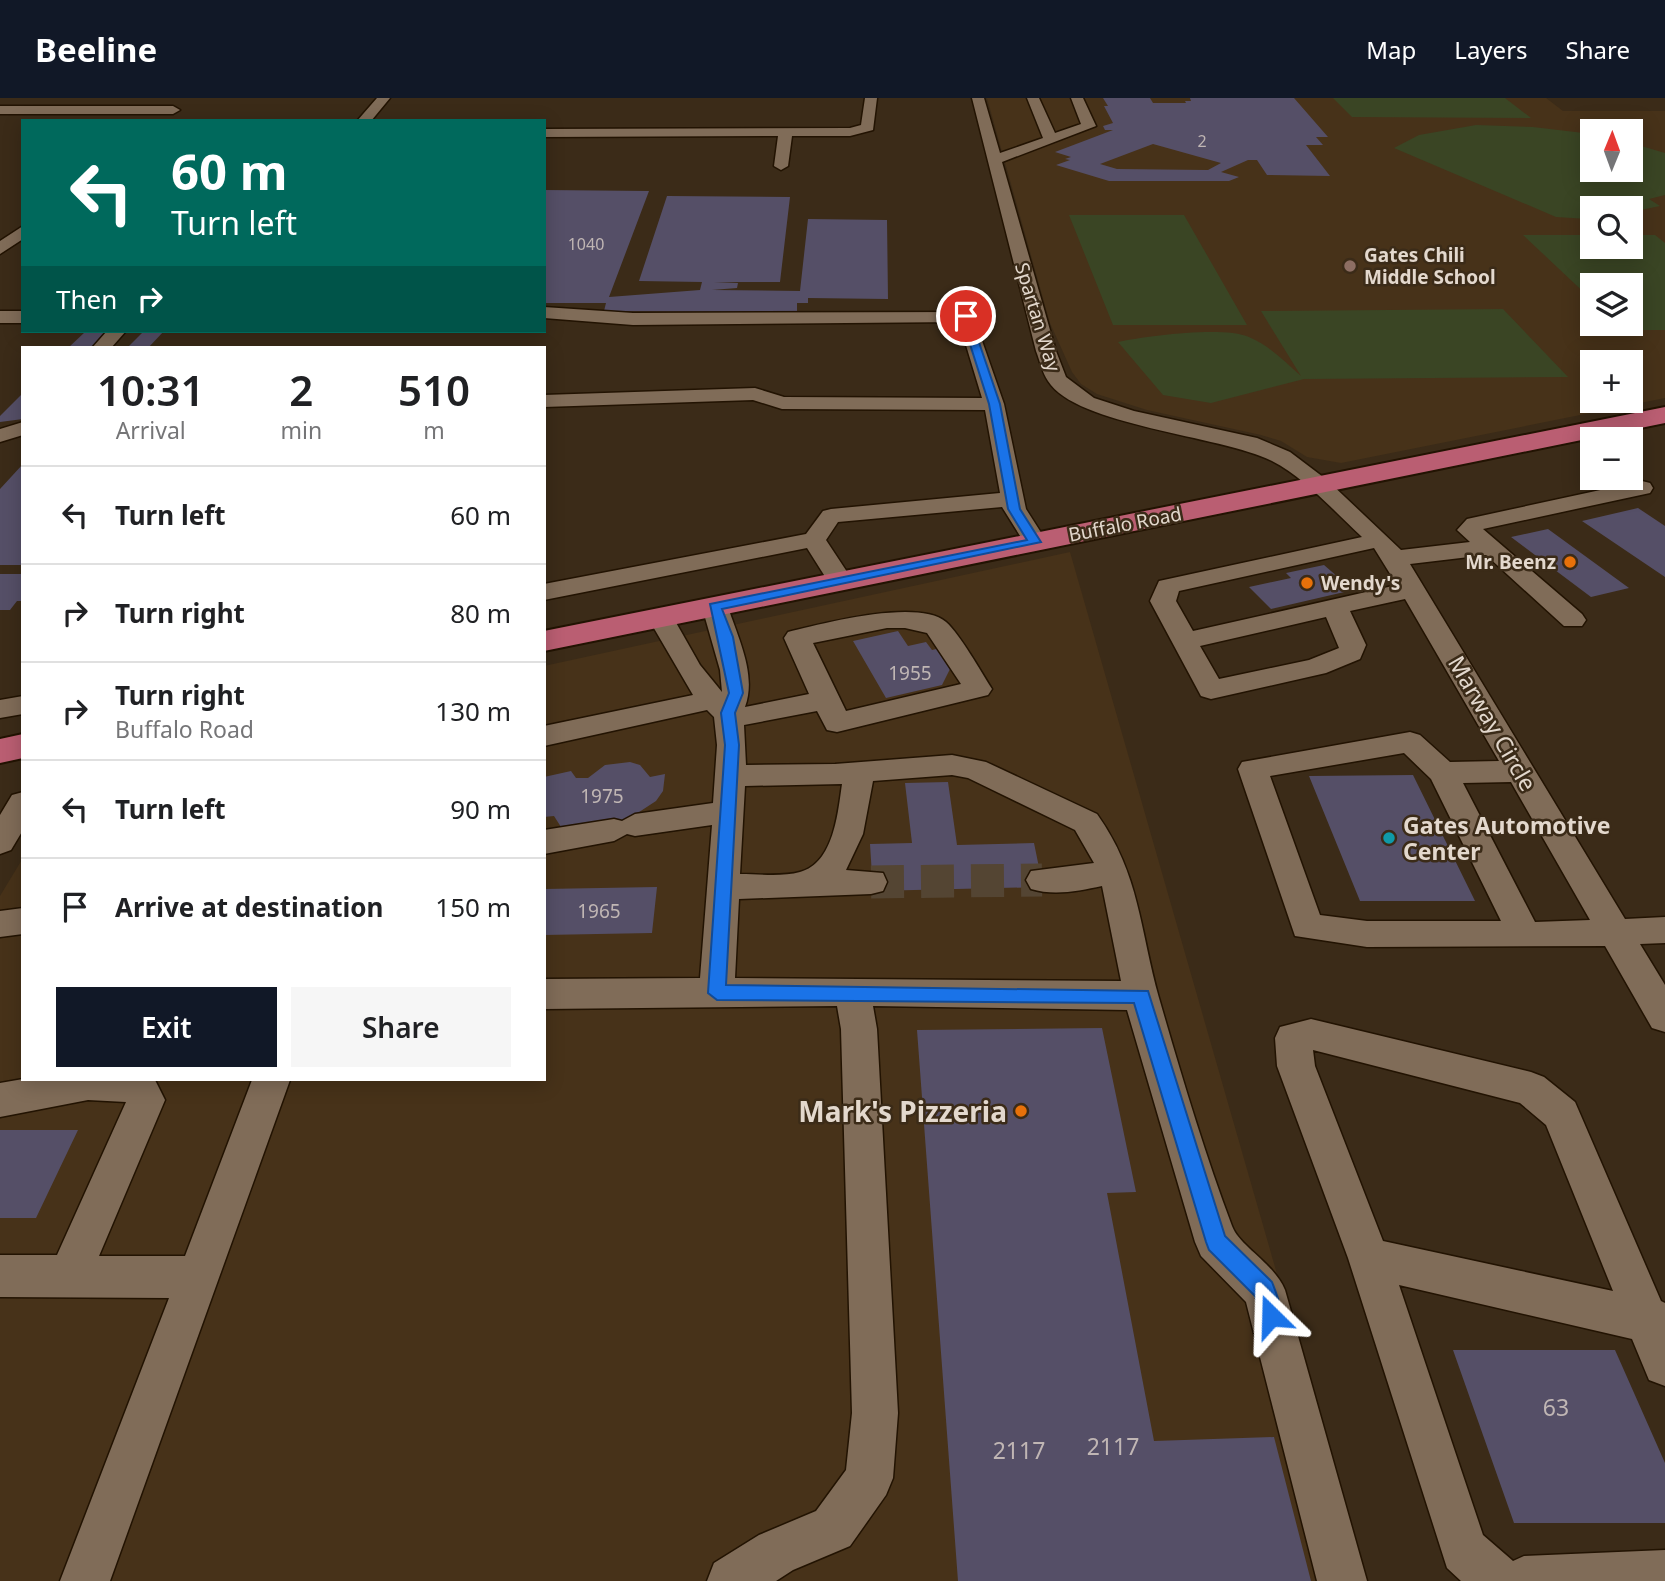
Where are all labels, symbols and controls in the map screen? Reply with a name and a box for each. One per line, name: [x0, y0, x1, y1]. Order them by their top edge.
text: Beeline: [35, 27, 157, 72]
text: Map: [1366, 33, 1416, 66]
text: Layers: [1454, 33, 1528, 66]
text: Share: [1566, 33, 1630, 66]
north arrow: [1580, 119, 1643, 182]
map controls: [1580, 119, 1643, 490]
house number: 2: [1197, 130, 1207, 152]
text: 60 m: [171, 138, 288, 204]
icon: left: [56, 147, 147, 238]
button: search: [1580, 196, 1643, 259]
text: Turn left: [171, 201, 297, 244]
house number: 1040: [568, 233, 604, 255]
place label: Gates Chili Middle School: [1364, 242, 1496, 290]
marker: Gates Chili Middle School: [1342, 258, 1358, 274]
street label: Spartan Way: [1009, 259, 1067, 375]
button: layers: [1580, 273, 1643, 336]
icon: right: [131, 280, 169, 318]
text: Then: [56, 281, 117, 317]
pin: [936, 286, 996, 346]
icon: arrive: [947, 297, 985, 335]
button: +: [1580, 350, 1643, 413]
text: 10:31: [97, 361, 205, 418]
text: 2: [289, 361, 313, 418]
text: 510: [398, 361, 470, 418]
text: Arrival: [116, 414, 186, 446]
text: min: [280, 414, 322, 446]
text: m: [423, 414, 445, 446]
button: −: [1580, 427, 1643, 490]
icon: left: [56, 496, 94, 534]
text: Turn left: [115, 497, 226, 533]
text: 60 m: [450, 497, 511, 533]
street label: Buffalo Road: [1066, 500, 1184, 548]
place label: Mr. Beenz: [1465, 549, 1556, 575]
marker: Mr. Beenz: [1562, 554, 1578, 570]
place label: Wendy's: [1321, 570, 1400, 596]
marker: Wendy's: [1299, 575, 1315, 591]
icon: right: [56, 594, 94, 632]
text: Turn right: [115, 595, 245, 631]
text: 80 m: [450, 595, 511, 631]
street label: Marway Circle: [1441, 649, 1545, 797]
house number: 1955: [888, 660, 932, 686]
text: Turn right: [115, 677, 245, 713]
icon: right: [56, 692, 94, 730]
text: 130 m: [435, 693, 511, 729]
text: Buffalo Road: [115, 713, 254, 745]
house number: 1975: [580, 783, 624, 809]
icon: left: [56, 790, 94, 828]
text: Turn left: [115, 791, 226, 827]
text: 90 m: [450, 791, 511, 827]
place label: Gates Automotive Center: [1403, 809, 1610, 867]
marker: Gates Automotive Center: [1381, 830, 1397, 846]
icon: arrive: [56, 888, 94, 926]
text: Arrive at destination: [115, 889, 384, 925]
text: 150 m: [435, 889, 511, 925]
house number: 1965: [577, 898, 621, 924]
button: Exit: [56, 987, 277, 1067]
button: Share: [291, 987, 511, 1067]
place label: Mark's Pizzeria: [798, 1092, 1007, 1130]
marker: Mark's Pizzeria: [1013, 1103, 1029, 1119]
position arrow: [1234, 1279, 1308, 1353]
house number: 63: [1543, 1391, 1569, 1423]
house number: 2117: [1087, 1430, 1139, 1462]
house number: 2117: [993, 1434, 1045, 1466]

